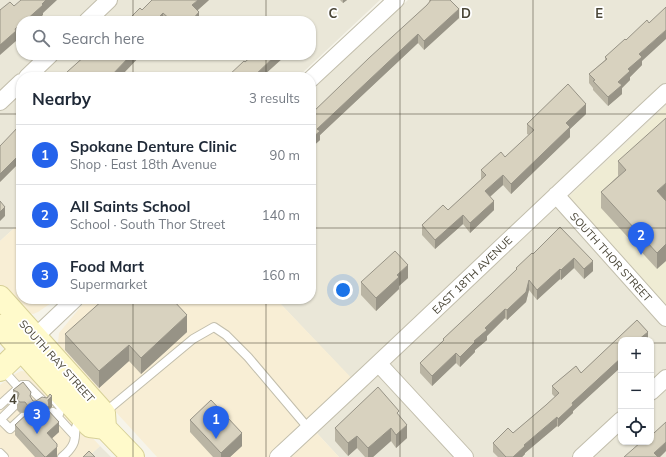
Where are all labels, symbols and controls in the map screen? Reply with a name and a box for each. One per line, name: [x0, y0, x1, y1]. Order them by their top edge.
text: C: [329, 5, 338, 21]
text: D: [461, 5, 471, 21]
text: E: [595, 5, 603, 21]
search box: [16, 16, 316, 60]
icon: search: [30, 27, 52, 49]
text: Search here: [62, 29, 144, 48]
text: Nearby: [32, 88, 91, 109]
text: 3 results: [249, 90, 300, 106]
text: Spokane Denture Clinic: [70, 137, 237, 156]
text: 1: [41, 147, 49, 163]
text: 90 m: [270, 147, 300, 163]
text: Shop · East 18th Avenue: [70, 156, 217, 172]
text: All Saints School: [70, 197, 190, 216]
text: 2: [41, 207, 49, 223]
text: 140 m: [262, 207, 300, 223]
street label: SOUTH THOR STREET: [567, 209, 655, 305]
text: School · South Thor Street: [70, 216, 225, 232]
pin: 2: [628, 222, 654, 255]
street label: EAST 18TH AVENUE: [429, 233, 515, 317]
text: Food Mart: [70, 257, 144, 276]
text: 3: [41, 267, 49, 283]
text: 160 m: [262, 267, 300, 283]
text: Supermarket: [70, 276, 147, 292]
your location: [333, 280, 353, 300]
street label: SOUTH RAY STREET: [16, 317, 98, 405]
map controls: [618, 337, 654, 445]
button: +: [618, 337, 654, 373]
button: −: [618, 373, 654, 409]
text: 4: [9, 391, 17, 407]
pin: 3: [24, 401, 50, 434]
pin: 1: [203, 406, 229, 439]
button: locate: [618, 409, 654, 445]

